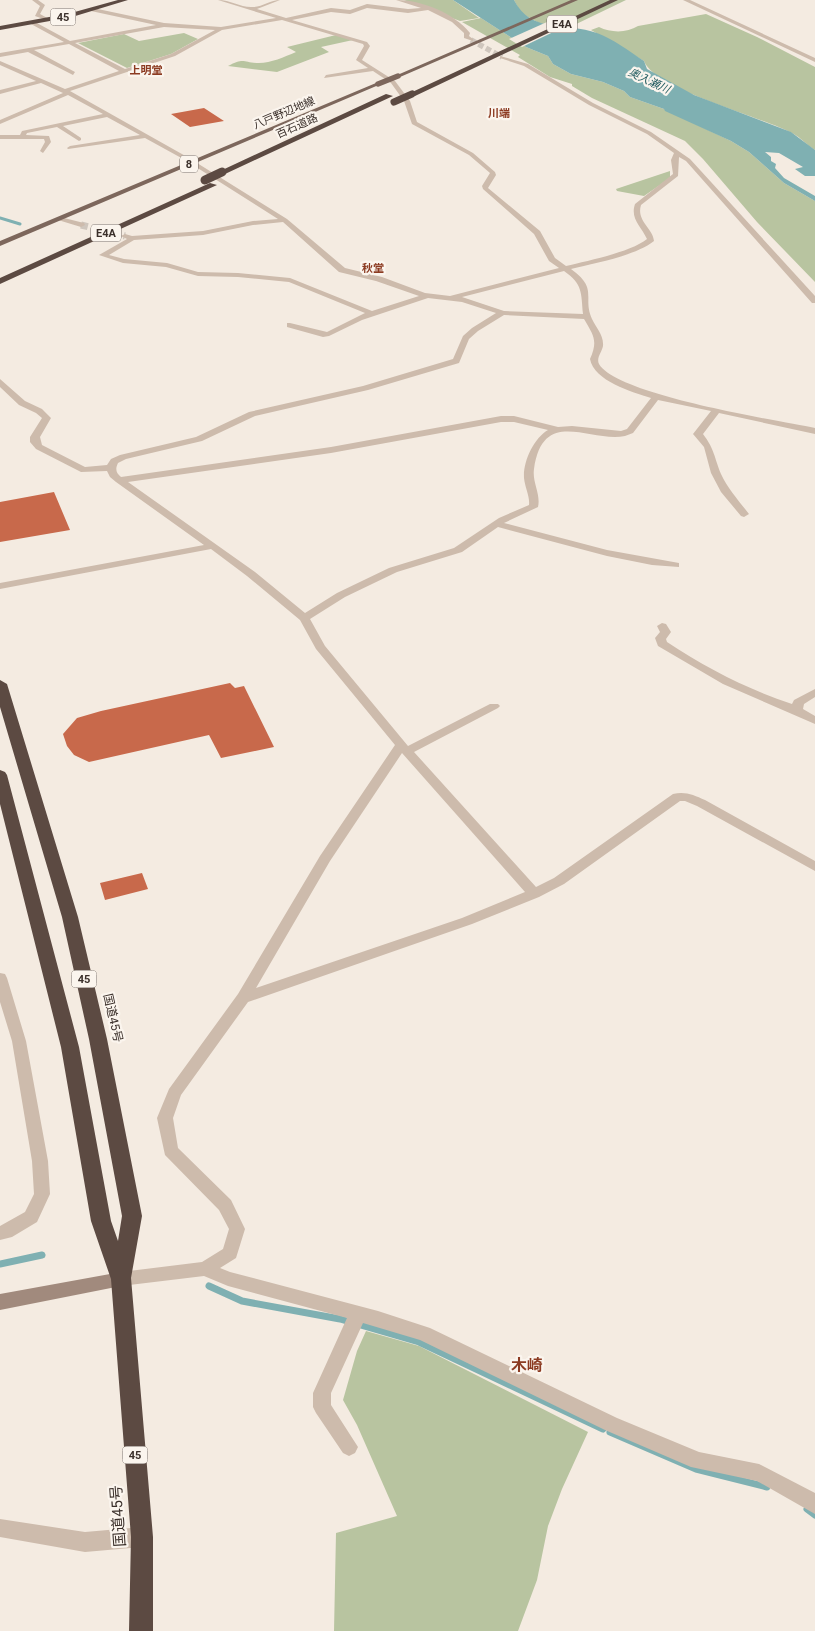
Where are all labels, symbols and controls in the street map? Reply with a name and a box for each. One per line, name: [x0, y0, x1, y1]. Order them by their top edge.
road number: 45: [50, 8, 76, 26]
road number: E4A: [547, 15, 577, 32]
district label: 上明堂: [130, 64, 163, 77]
water label: 奥入瀬川: [626, 66, 673, 97]
street label: 八戸野辺地線: [251, 94, 317, 132]
district label: 川端: [488, 107, 510, 120]
street label: 百石道路: [274, 111, 320, 141]
road number: 8: [180, 156, 198, 172]
road number: E4A: [91, 224, 121, 242]
district label: 秋堂: [362, 262, 384, 275]
road number: 45: [72, 971, 96, 988]
street label: 国道45号: [101, 992, 125, 1044]
district label: 木崎: [511, 1356, 543, 1375]
road number: 45: [122, 1446, 148, 1464]
street label: 国道45号: [107, 1485, 129, 1547]

